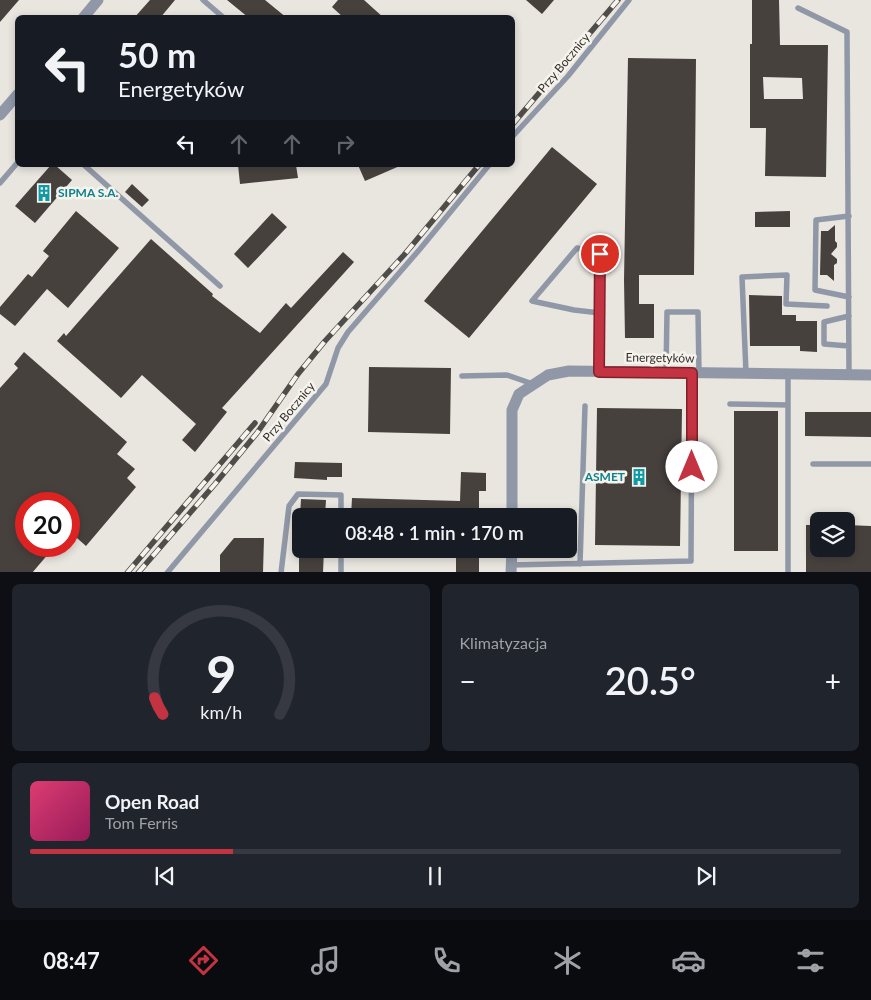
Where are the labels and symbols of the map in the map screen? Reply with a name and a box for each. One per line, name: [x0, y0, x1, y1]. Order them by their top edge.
street label: Przy Bocznicy: [534, 29, 593, 95]
building icon: SIPMA S.A.: [34, 183, 54, 203]
place label: SIPMA S.A.: [58, 185, 119, 200]
pin: [579, 233, 621, 275]
street label: Energetyków: [625, 349, 695, 366]
street label: Przy Bocznicy: [259, 378, 318, 444]
position arrow: [665, 440, 717, 492]
building icon: ASMET: [629, 467, 649, 487]
place label: ASMET: [584, 469, 626, 484]
speed limit sign: 20: [15, 492, 80, 557]

